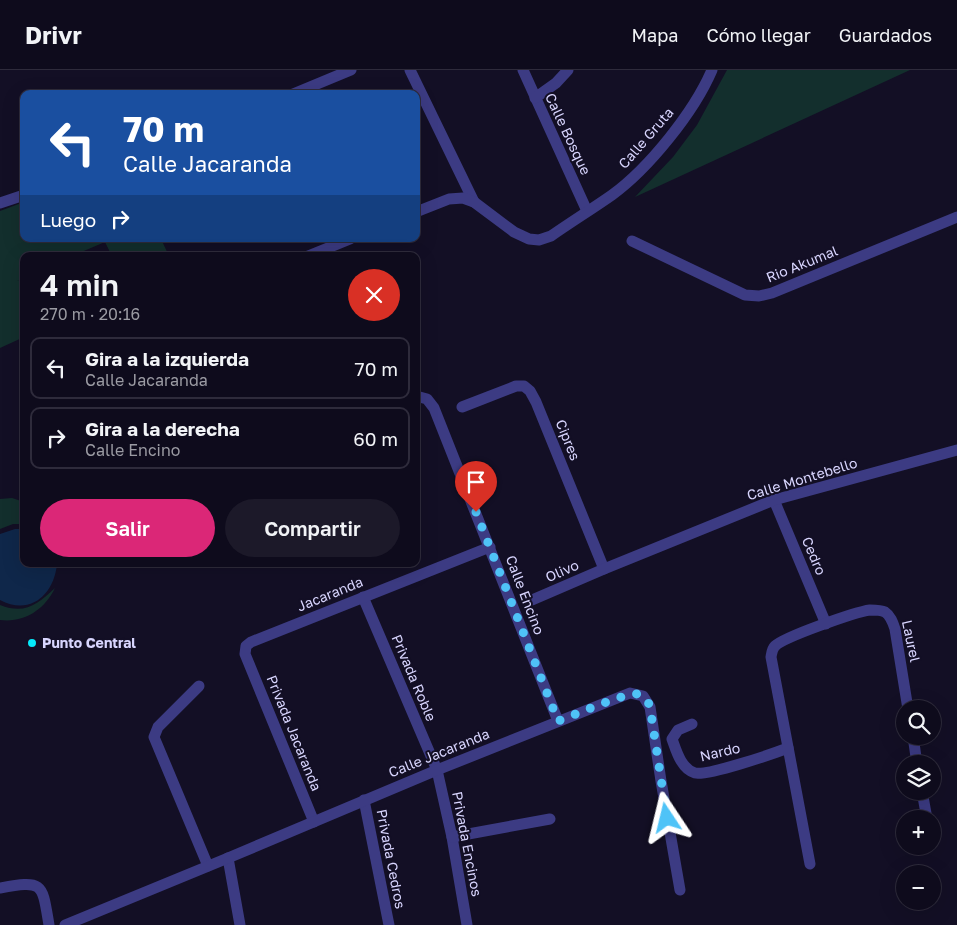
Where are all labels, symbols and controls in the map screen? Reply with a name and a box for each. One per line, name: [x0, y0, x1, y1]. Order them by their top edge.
text: Drivr: [25, 20, 82, 49]
text: Mapa: [632, 24, 678, 46]
text: Cómo llegar: [706, 24, 811, 46]
text: Guardados: [839, 24, 932, 46]
street label: Calle Bosque: [542, 90, 595, 177]
street label: Calle Gruta: [615, 104, 677, 172]
text: 70 m: [123, 108, 204, 150]
icon: left: [40, 110, 105, 175]
text: Calle Jacaranda: [123, 150, 292, 177]
icon: right: [106, 205, 134, 233]
text: Luego: [40, 208, 96, 231]
street label: Rio Akumal: [764, 241, 840, 286]
text: 4 min: [40, 267, 119, 303]
button: close: [348, 269, 400, 321]
text: 270 m · 20:16: [40, 304, 140, 324]
text: Gira a la izquierda: [85, 347, 249, 370]
icon: left: [42, 354, 70, 382]
text: 70 m: [355, 357, 398, 380]
text: Calle Jacaranda: [85, 370, 208, 390]
text: Gira a la derecha: [85, 417, 240, 440]
street label: Cipres: [553, 417, 584, 463]
icon: right: [42, 424, 70, 452]
text: 60 m: [353, 427, 398, 450]
text: Calle Encino: [85, 440, 180, 460]
street label: Calle Montebello: [745, 454, 859, 503]
pin: [455, 461, 497, 512]
icon: arrive: [462, 468, 490, 496]
button: Salir: [40, 499, 215, 557]
button: Compartir: [225, 499, 400, 557]
street label: Cedro: [799, 534, 830, 578]
street label: Calle Encino: [503, 553, 548, 637]
street label: Olivo: [543, 556, 581, 585]
street label: Jacaranda: [294, 573, 365, 614]
street label: Laurel: [899, 618, 924, 663]
street label: Privada Roble: [389, 632, 440, 724]
place label: Punto Central: [42, 634, 136, 651]
marker: Punto Central: [26, 637, 38, 649]
street label: Privada Jacaranda: [263, 672, 325, 793]
map controls: [896, 700, 941, 910]
button: search: [896, 700, 941, 745]
street label: Calle Jacaranda: [386, 725, 492, 781]
street label: Nardo: [698, 739, 742, 764]
button: layers: [896, 755, 941, 800]
street label: Privada Encinos: [449, 790, 486, 898]
position arrow: [640, 791, 692, 843]
street label: Privada Cedros: [373, 808, 409, 910]
button: +: [896, 810, 941, 855]
button: −: [896, 865, 941, 910]

